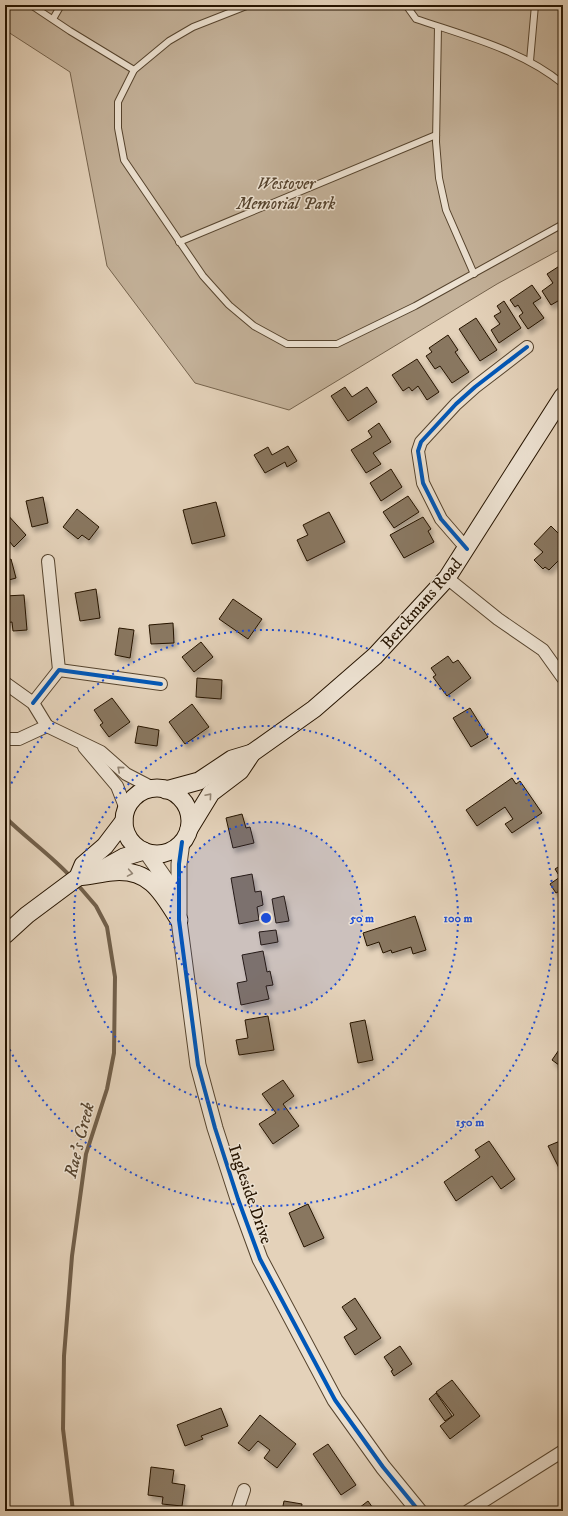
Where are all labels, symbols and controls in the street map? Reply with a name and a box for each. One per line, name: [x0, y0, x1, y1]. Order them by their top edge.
park label: Westover Memorial Park: [236, 173, 336, 215]
street label: Berckmans Road: [376, 553, 468, 654]
one-way arrow: [117, 766, 124, 773]
one-way arrow: [205, 793, 212, 801]
one-way arrow: [126, 868, 133, 877]
centre of rings: [259, 911, 273, 925]
text: 50 m: [349, 911, 374, 926]
text: 100 m: [444, 911, 472, 926]
water label: Rae's Creek: [60, 1100, 100, 1181]
text: 150 m: [456, 1115, 484, 1130]
street label: Ingleside Drive: [223, 1142, 277, 1247]

